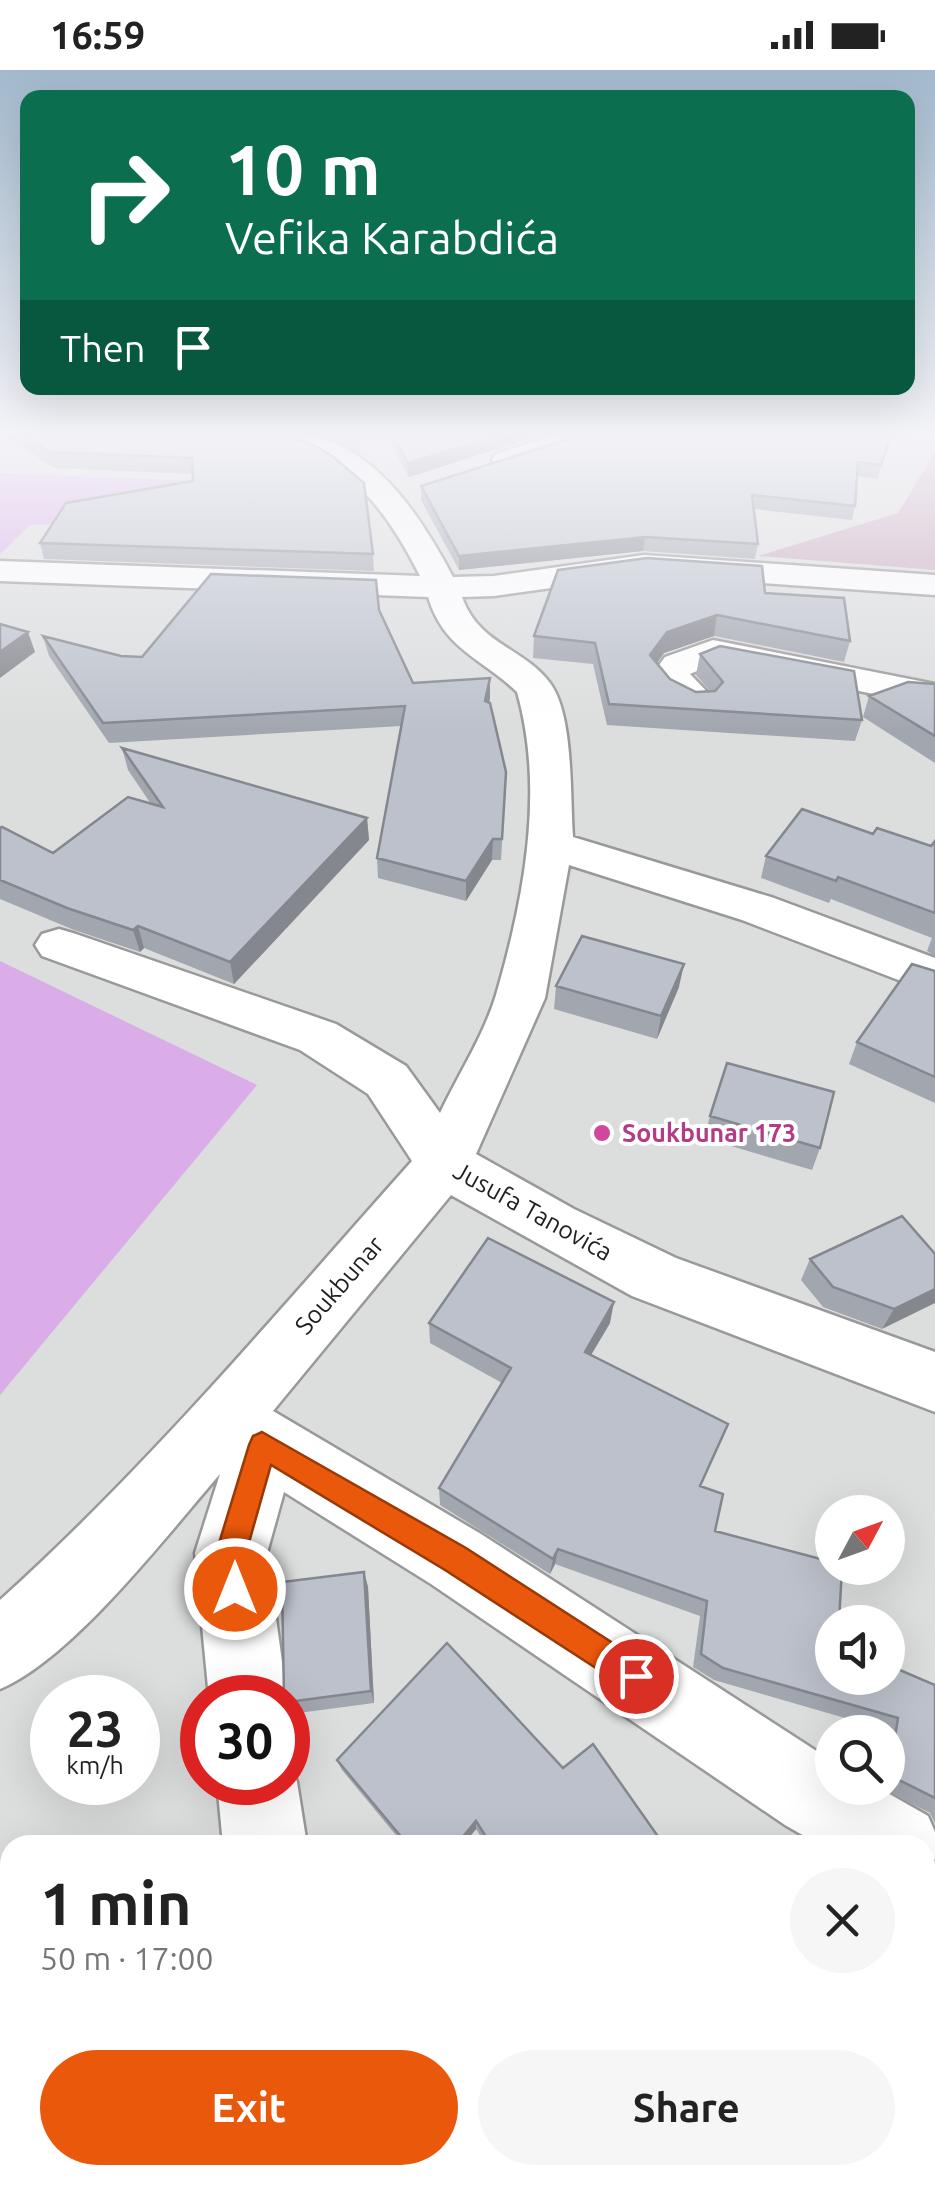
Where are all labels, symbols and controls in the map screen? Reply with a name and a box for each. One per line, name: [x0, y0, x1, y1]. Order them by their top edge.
text: 16:59: [50, 14, 145, 56]
icon: right: [60, 130, 190, 260]
text: 10 m: [225, 130, 381, 208]
text: Vefika Karabdića: [225, 212, 559, 263]
icon: arrive: [166, 320, 221, 375]
text: Then: [60, 327, 146, 369]
place label: Soukbunar 173: [622, 1119, 796, 1147]
marker: Soukbunar 173: [591, 1122, 613, 1144]
street label: Jusufa Tanovića: [449, 1156, 617, 1266]
street label: Soukbunar: [289, 1230, 389, 1340]
north arrow: [815, 1495, 905, 1585]
map controls: [815, 1495, 905, 1805]
position arrow: [183, 1537, 287, 1641]
button: sound: [815, 1605, 905, 1695]
pin: [594, 1634, 679, 1719]
icon: arrive: [609, 1649, 664, 1704]
speed limit sign: 30: [180, 1675, 310, 1805]
text: 23: [67, 1700, 123, 1756]
button: search: [815, 1715, 905, 1805]
text: km/h: [66, 1751, 124, 1779]
button: close: [790, 1868, 895, 1973]
text: 1 min: [40, 1869, 192, 1936]
text: 50 m · 17:00: [40, 1940, 214, 1976]
button: Exit: [40, 2050, 458, 2165]
button: Share: [478, 2050, 895, 2165]

